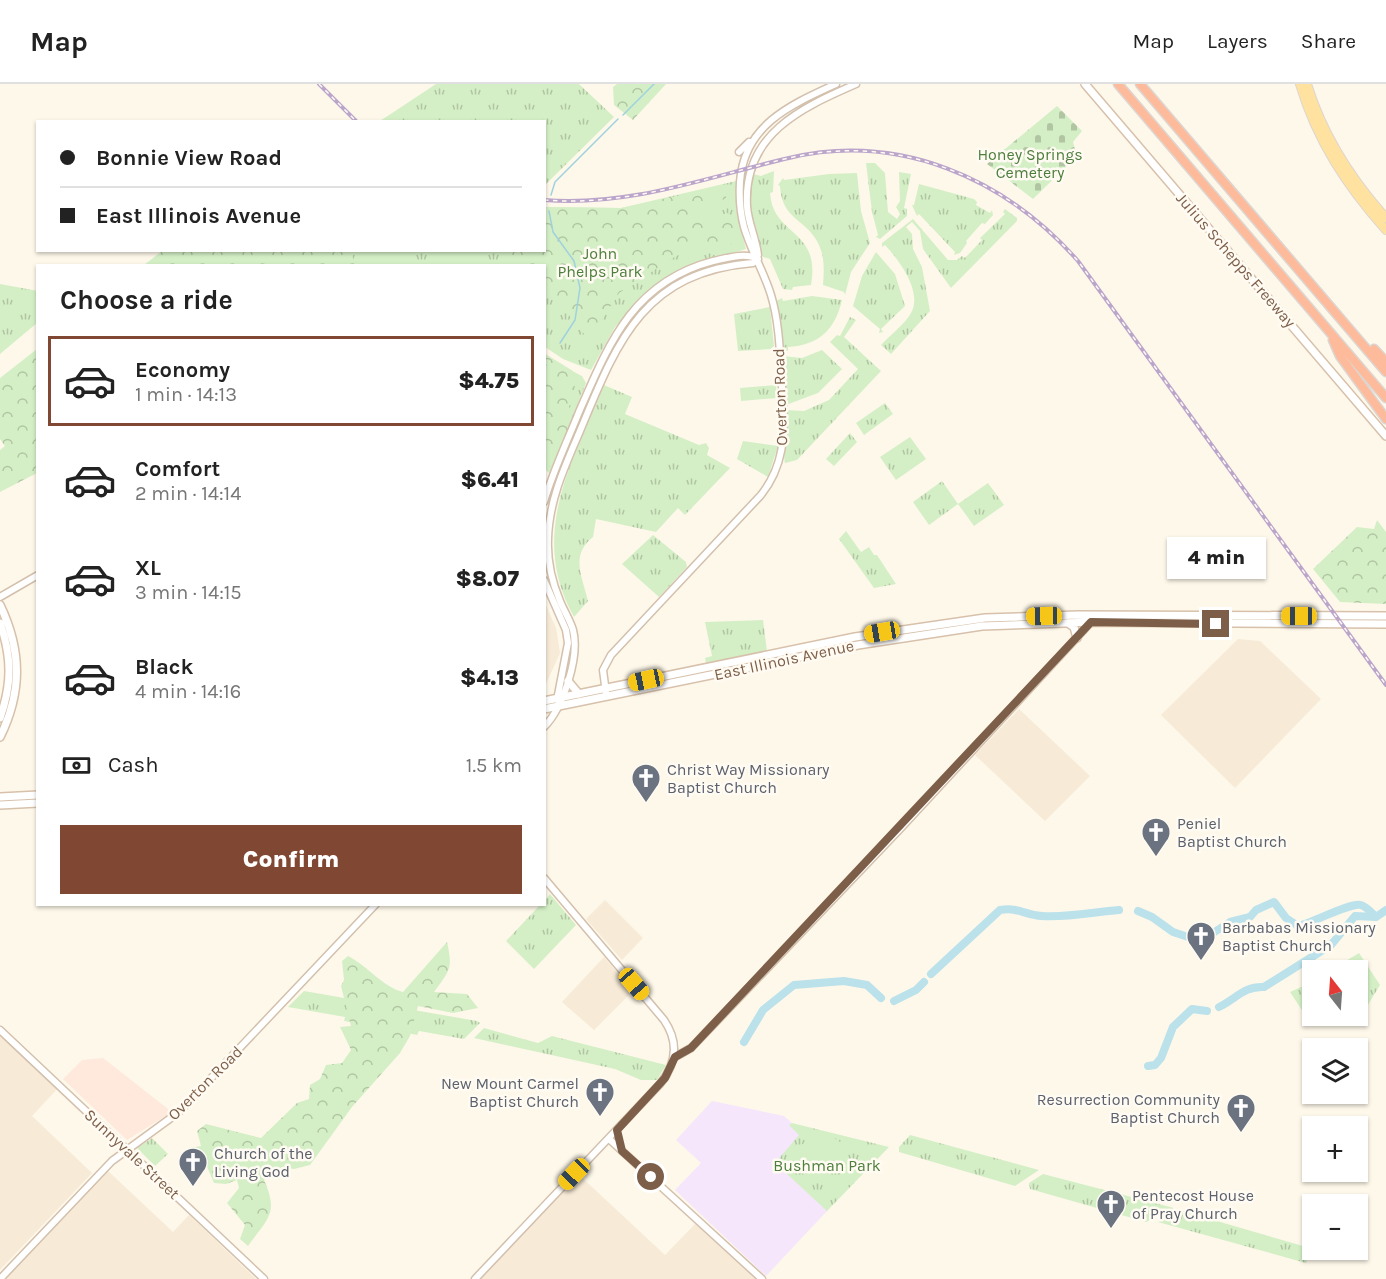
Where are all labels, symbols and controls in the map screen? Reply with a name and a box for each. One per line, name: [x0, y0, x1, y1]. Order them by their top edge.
text: Map: [30, 25, 88, 58]
text: Map: [1132, 29, 1174, 53]
text: Layers: [1207, 29, 1268, 53]
text: Share: [1301, 29, 1356, 53]
text: Bonnie View Road: [96, 145, 282, 171]
park label: Honey Springs Cemetery: [977, 145, 1083, 182]
street label: Julius Schepps Freeway: [1172, 189, 1300, 332]
text: East Illinois Avenue: [96, 203, 301, 229]
park label: John Phelps Park: [557, 244, 643, 281]
text: Choose a ride: [60, 284, 233, 316]
street label: Overton Road: [769, 348, 791, 446]
icon: car: [63, 354, 117, 408]
text: Economy: [135, 357, 230, 383]
text: $4.75: [458, 368, 519, 394]
text: 1 min · 14:13: [135, 383, 237, 406]
icon: car: [63, 453, 117, 507]
text: Comfort: [135, 456, 220, 482]
text: $6.41: [460, 467, 519, 493]
text: 2 min · 14:14: [135, 482, 241, 505]
callout: 4 min: [1166, 537, 1266, 579]
text: 4 min: [1188, 546, 1245, 569]
icon: car: [63, 552, 117, 606]
text: XL: [135, 555, 161, 581]
text: $8.07: [456, 566, 519, 592]
text: 3 min · 14:15: [135, 581, 242, 604]
car: [1026, 607, 1062, 625]
car: [1281, 607, 1317, 625]
route end: [1202, 610, 1229, 637]
car: [863, 620, 901, 644]
street label: East Illinois Avenue: [712, 636, 856, 684]
icon: car: [63, 651, 117, 705]
text: Black: [135, 654, 194, 680]
text: $4.13: [460, 665, 519, 691]
car: [627, 667, 665, 693]
text: 4 min · 14:16: [135, 680, 241, 703]
icon: cash: [60, 749, 93, 782]
text: Cash: [108, 752, 158, 778]
text: 1.5 km: [466, 754, 522, 777]
place label: Christ Way Missionary Baptist Church: [667, 760, 830, 797]
church icon: Christ Way Missionary Baptist Church: [630, 762, 662, 804]
place label: Peniel Baptist Church: [1177, 814, 1287, 851]
church icon: Peniel Baptist Church: [1140, 816, 1172, 858]
button: Confirm: [60, 825, 522, 894]
place label: Barbabas Missionary Baptist Church: [1222, 918, 1376, 955]
church icon: Barbabas Missionary Baptist Church: [1185, 920, 1217, 962]
north arrow: [1302, 960, 1368, 1026]
map controls: [1302, 960, 1368, 1260]
car: [615, 965, 653, 1003]
button: layers: [1302, 1038, 1368, 1104]
street label: Overton Road: [164, 1042, 246, 1124]
place label: New Mount Carmel Baptist Church: [441, 1074, 579, 1111]
church icon: New Mount Carmel Baptist Church: [584, 1076, 616, 1118]
place label: Resurrection Community Baptist Church: [1037, 1090, 1221, 1127]
church icon: Resurrection Community Baptist Church: [1225, 1092, 1257, 1134]
street label: Sunnyvale Street: [80, 1105, 184, 1203]
button: +: [1302, 1116, 1368, 1182]
place label: Church of the Living God: [214, 1144, 313, 1181]
church icon: Church of the Living God: [177, 1146, 209, 1188]
car: [555, 1155, 593, 1193]
park label: Bushman Park: [773, 1156, 881, 1175]
route start: [637, 1163, 664, 1190]
place label: Pentecost House of Pray Church: [1132, 1186, 1254, 1223]
church icon: Pentecost House of Pray Church: [1095, 1188, 1127, 1230]
button: −: [1302, 1194, 1368, 1260]

